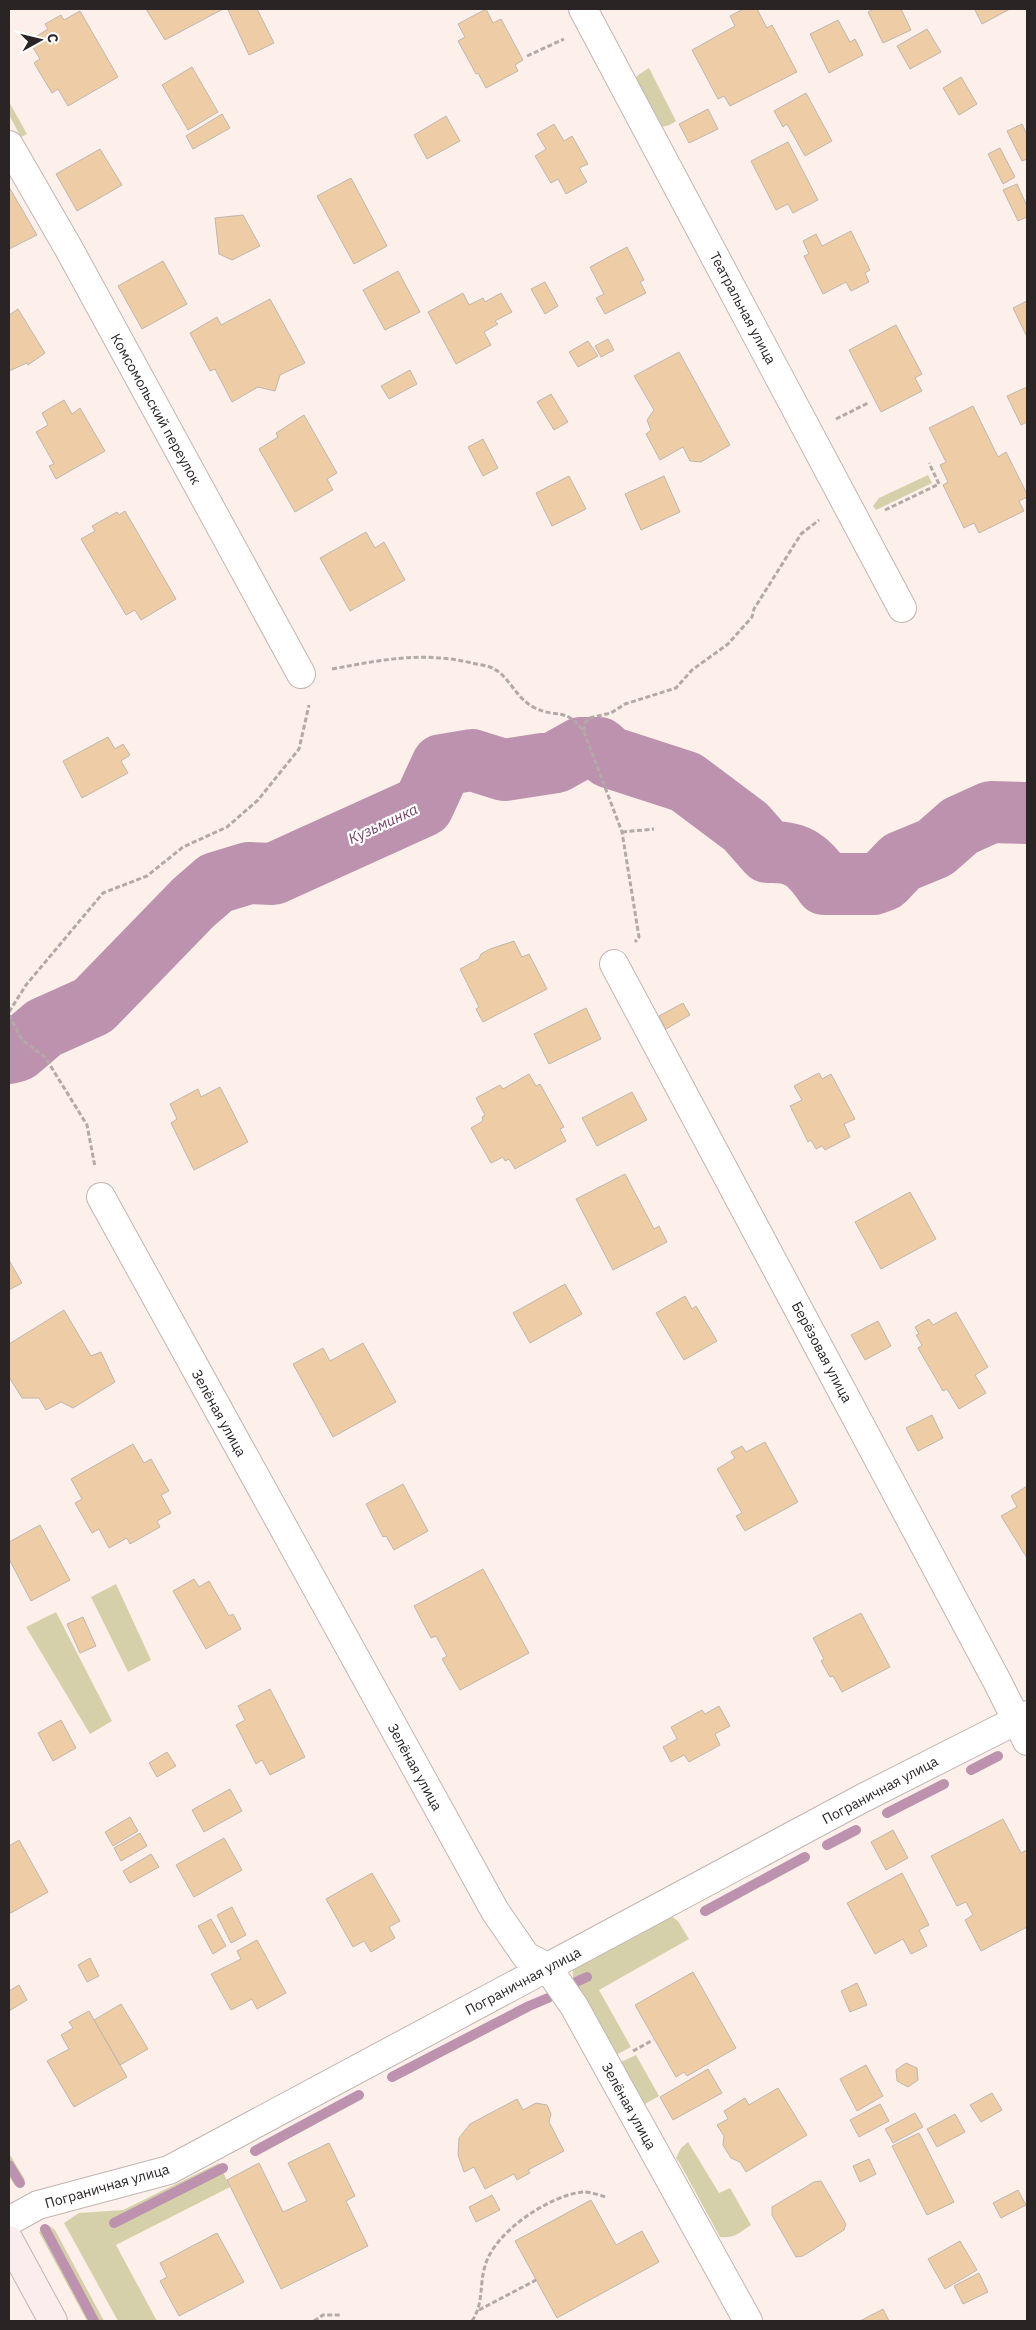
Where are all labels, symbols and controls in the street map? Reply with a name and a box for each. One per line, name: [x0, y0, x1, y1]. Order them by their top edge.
north arrow: [15, 15, 65, 65]
text: С: [43, 32, 62, 44]
street label: Театральная улица: [706, 249, 780, 368]
street label: Комсомольский переулок: [107, 330, 205, 488]
water label: Кузьминка: [345, 799, 421, 848]
street label: Берёзовая улица: [788, 1298, 856, 1406]
street label: Зелёная улица: [188, 1366, 251, 1460]
street label: Зелёная улица: [384, 1720, 447, 1814]
street label: Пограничная улица: [819, 1752, 941, 1828]
street label: Пограничная улица: [462, 1943, 584, 2019]
street label: Зелёная улица: [598, 2059, 661, 2153]
street label: Пограничная улица: [43, 2159, 172, 2212]

